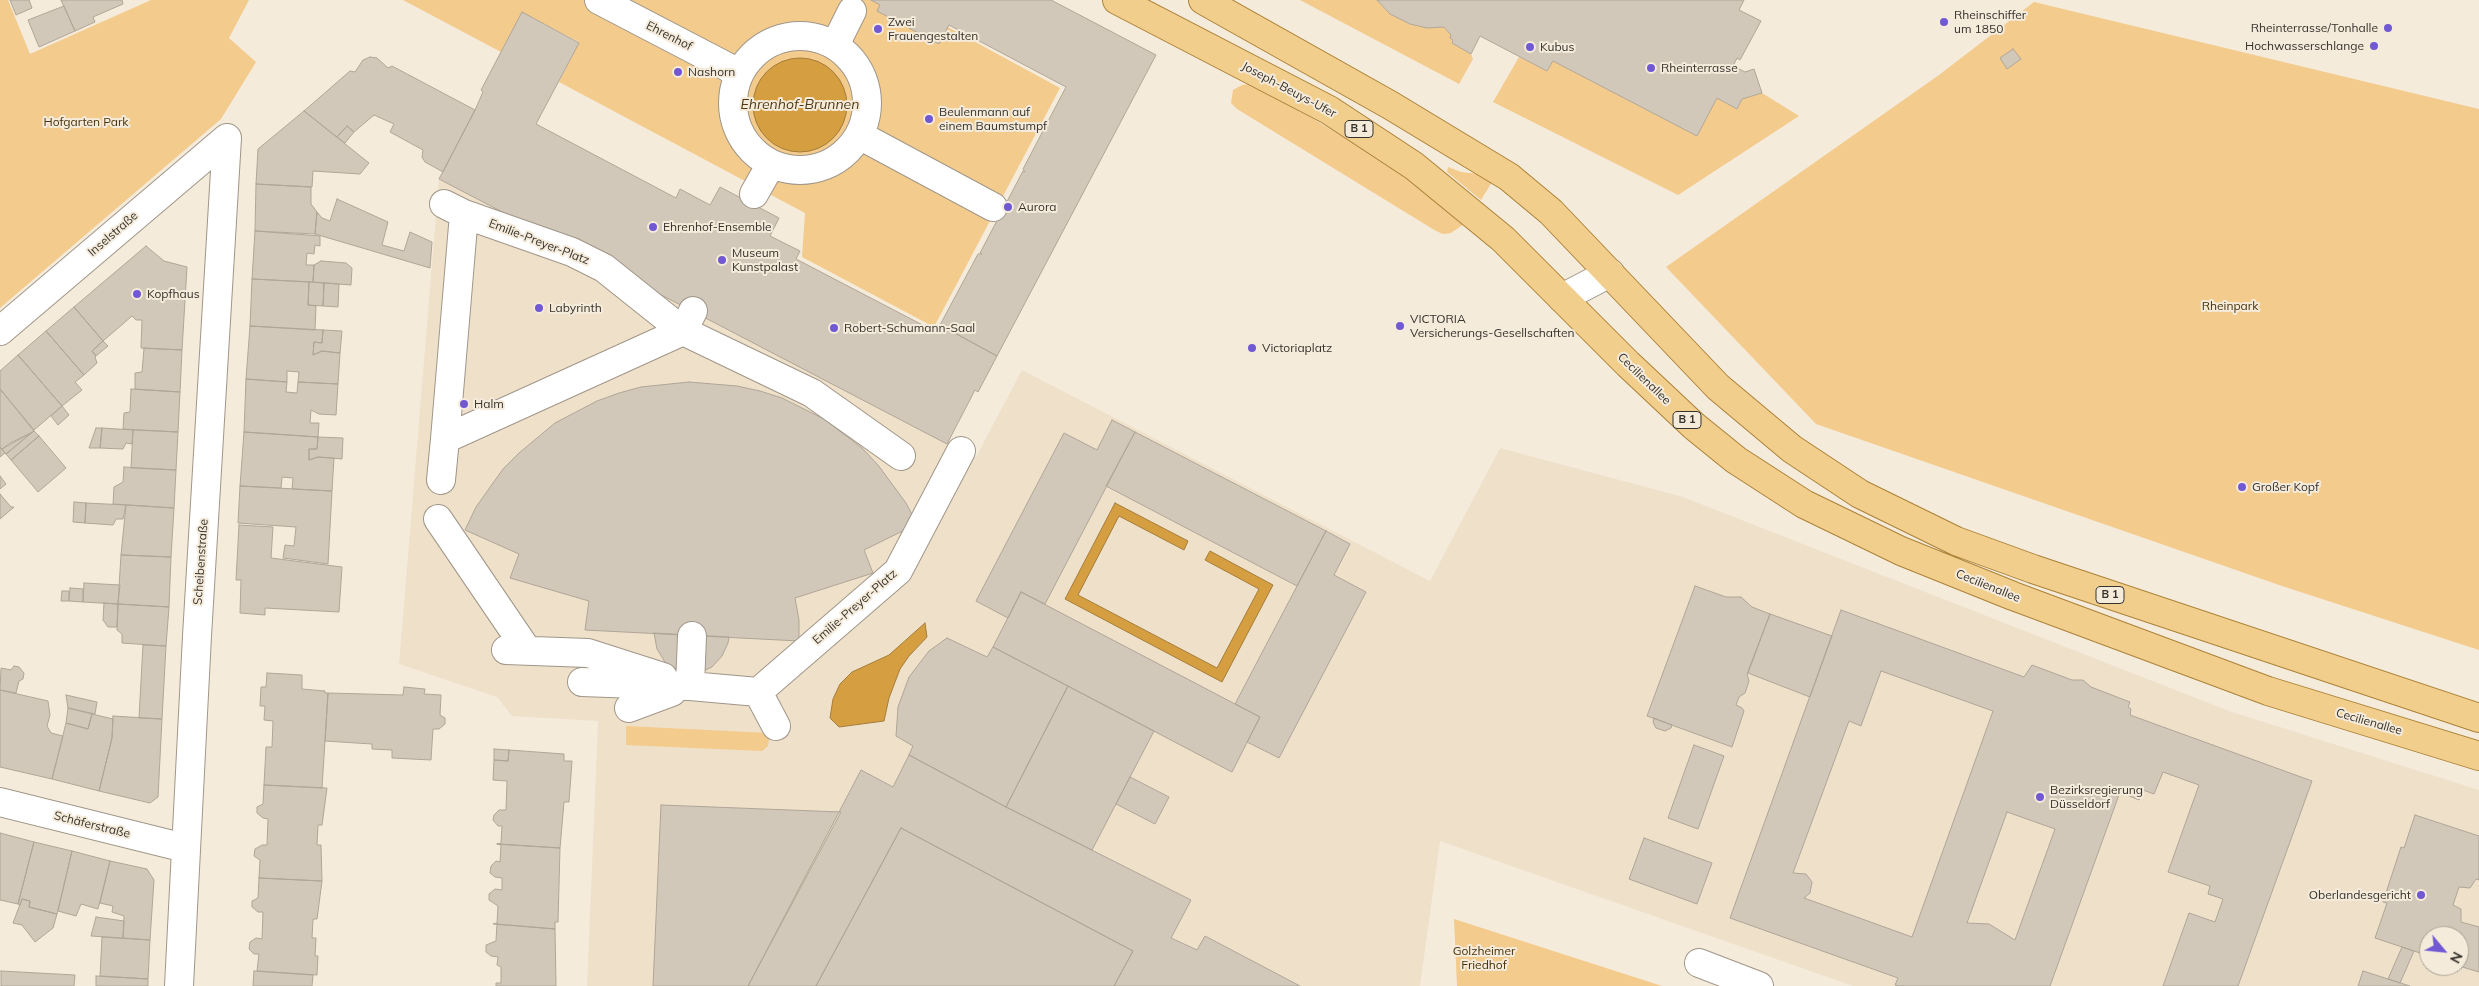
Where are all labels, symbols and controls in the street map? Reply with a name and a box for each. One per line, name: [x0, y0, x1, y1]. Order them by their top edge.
place label: Rheinschiffer um 1850: [1954, 8, 2026, 36]
place label: Zwei Frauengestalten: [888, 15, 978, 43]
marker: Rheinschiffer um 1850: [1938, 16, 1950, 28]
street label: Ehrenhof: [644, 18, 694, 54]
place label: Rheinterrasse/Tonhalle: [2251, 21, 2378, 35]
marker: Rheinterrasse/Tonhalle: [2382, 22, 2394, 34]
marker: Zwei Frauengestalten: [872, 23, 884, 35]
place label: Hochwasserschlange: [2245, 39, 2364, 53]
place label: Kubus: [1540, 40, 1574, 54]
marker: Hochwasserschlange: [2368, 40, 2380, 52]
marker: Kubus: [1524, 41, 1536, 53]
street label: Joseph-Beuys-Ufer: [1239, 59, 1339, 121]
place label: Rheinterrasse: [1661, 61, 1738, 75]
marker: Rheinterrasse: [1645, 62, 1657, 74]
place label: Nashorn: [688, 65, 735, 79]
marker: Nashorn: [672, 66, 684, 78]
water label: Ehrenhof-Brunnen: [741, 97, 859, 113]
place label: Beulenmann auf einem Baumstumpf: [939, 105, 1047, 133]
marker: Beulenmann auf einem Baumstumpf: [923, 113, 935, 125]
park label: Hofgarten Park: [43, 115, 129, 129]
road number: B 1: [1345, 120, 1373, 138]
place label: Aurora: [1018, 200, 1056, 214]
marker: Aurora: [1002, 201, 1014, 213]
street label: Inselstraße: [85, 208, 141, 260]
street label: Emilie-Preyer-Platz: [487, 216, 591, 268]
place label: Ehrenhof-Ensemble: [663, 220, 772, 234]
marker: Ehrenhof-Ensemble: [647, 221, 659, 233]
place label: Museum Kunstpalast: [732, 246, 798, 274]
marker: Museum Kunstpalast: [716, 254, 728, 266]
place label: Kopfhaus: [147, 287, 200, 301]
marker: Kopfhaus: [131, 288, 143, 300]
park label: Rheinpark: [2202, 299, 2258, 313]
place label: Labyrinth: [549, 301, 602, 315]
marker: Labyrinth: [533, 302, 545, 314]
place label: VICTORIA Versicherungs-Gesellschaften: [1410, 312, 1575, 340]
marker: VICTORIA Versicherungs-Gesellschaften: [1394, 320, 1406, 332]
place label: Robert-Schumann-Saal: [844, 321, 975, 335]
marker: Robert-Schumann-Saal: [828, 322, 840, 334]
place label: Victoriaplatz: [1262, 341, 1332, 355]
marker: Victoriaplatz: [1246, 342, 1258, 354]
street label: Cecilienallee: [1614, 350, 1674, 408]
place label: Halm: [474, 397, 504, 411]
marker: Halm: [458, 398, 470, 410]
road number: B 1: [1673, 412, 1701, 428]
place label: Großer Kopf: [2252, 480, 2319, 494]
marker: Großer Kopf: [2236, 481, 2248, 493]
street label: Scheibenstraße: [191, 518, 211, 606]
street label: Emilie-Preyer-Platz: [810, 567, 900, 647]
street label: Cecilienallee: [1954, 567, 2022, 605]
road number: B 1: [2096, 586, 2124, 604]
street label: Cecilienallee: [2334, 706, 2404, 738]
place label: Bezirksregierung Düsseldorf: [2050, 783, 2143, 811]
marker: Bezirksregierung Düsseldorf: [2034, 791, 2046, 803]
street label: Schäferstraße: [52, 809, 132, 841]
place label: Oberlandesgericht: [2309, 888, 2411, 902]
marker: Oberlandesgericht: [2415, 889, 2427, 901]
north arrow: [2419, 926, 2469, 976]
park label: Golzheimer Friedhof: [1453, 944, 1515, 972]
text: N: [2446, 949, 2467, 966]

